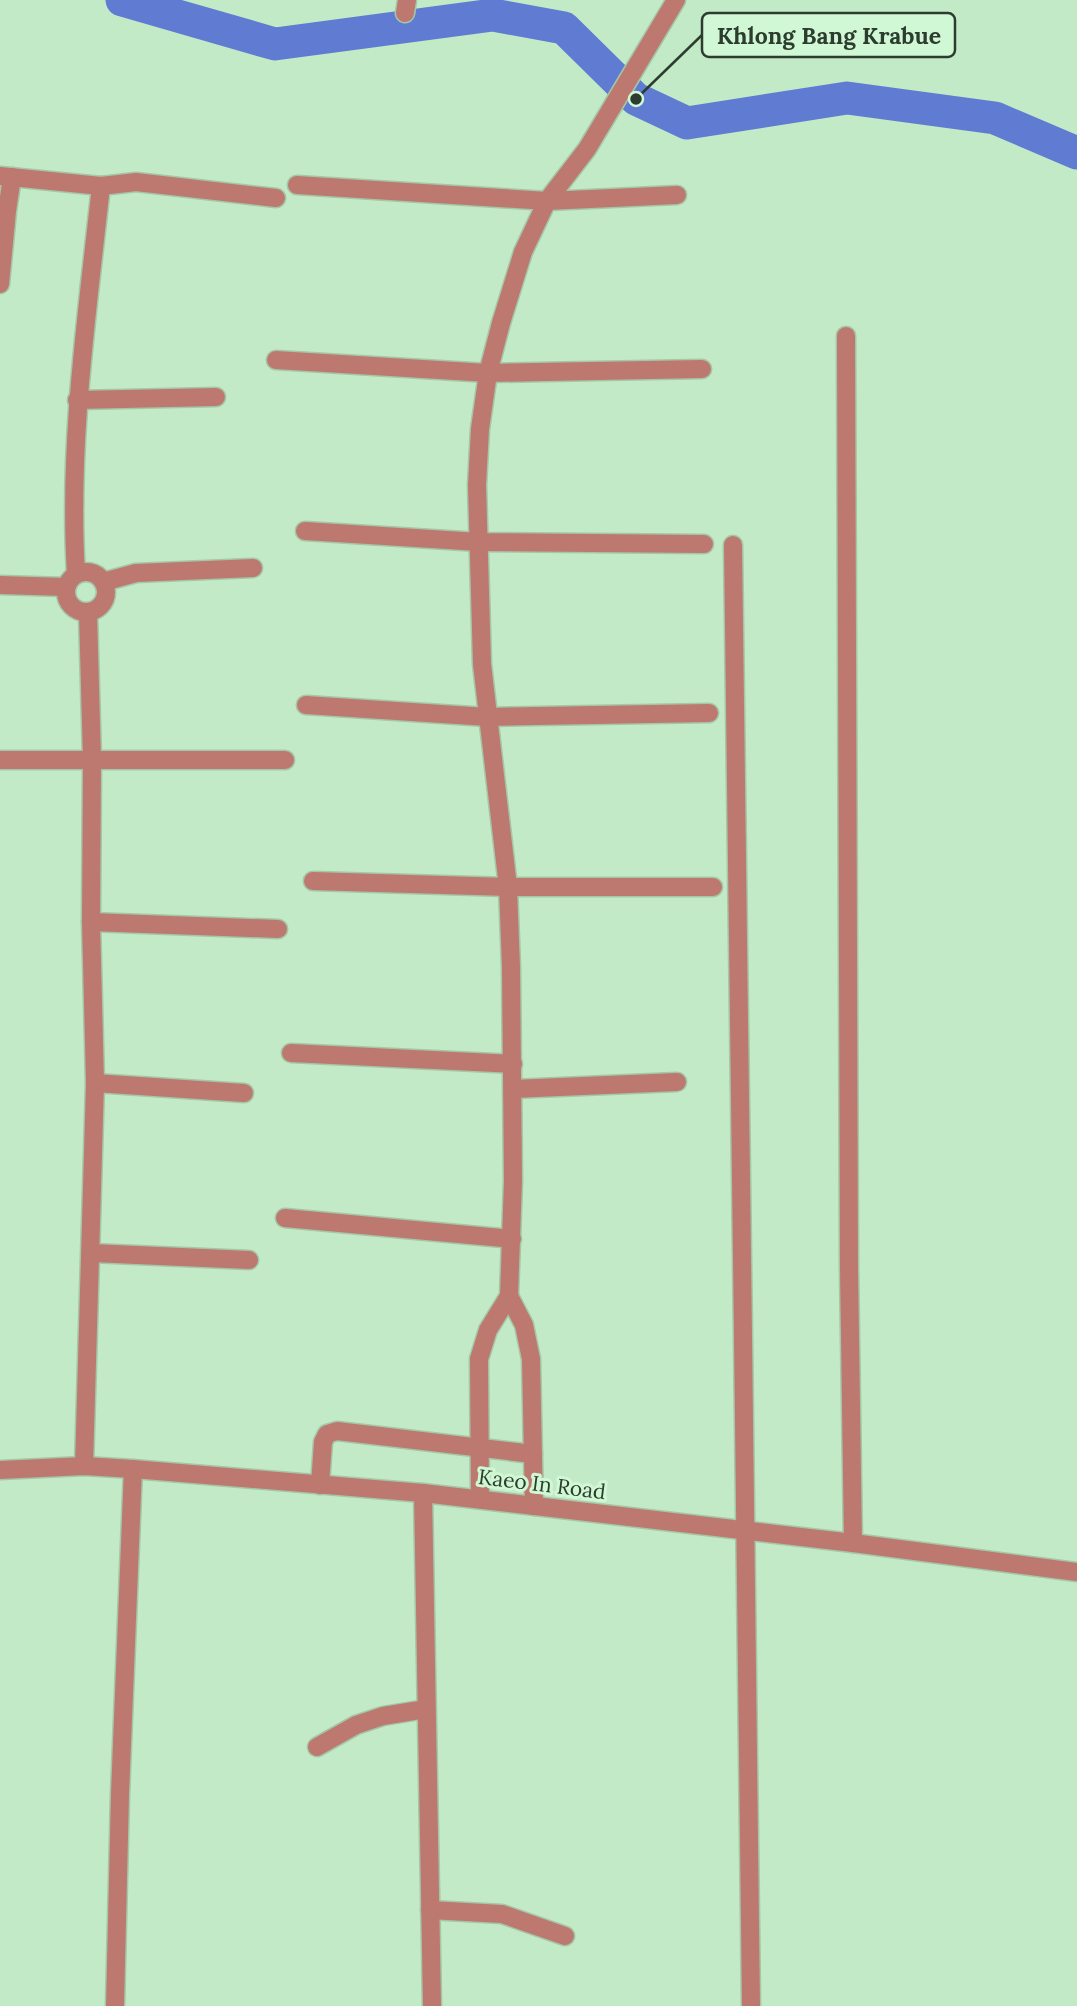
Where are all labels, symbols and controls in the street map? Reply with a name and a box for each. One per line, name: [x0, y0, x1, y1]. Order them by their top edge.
callout: Khlong Bang Krabue: [702, 13, 955, 57]
text: Khlong Bang Krabue: [717, 21, 941, 50]
street label: Kaeo In Road: [477, 1463, 607, 1505]

